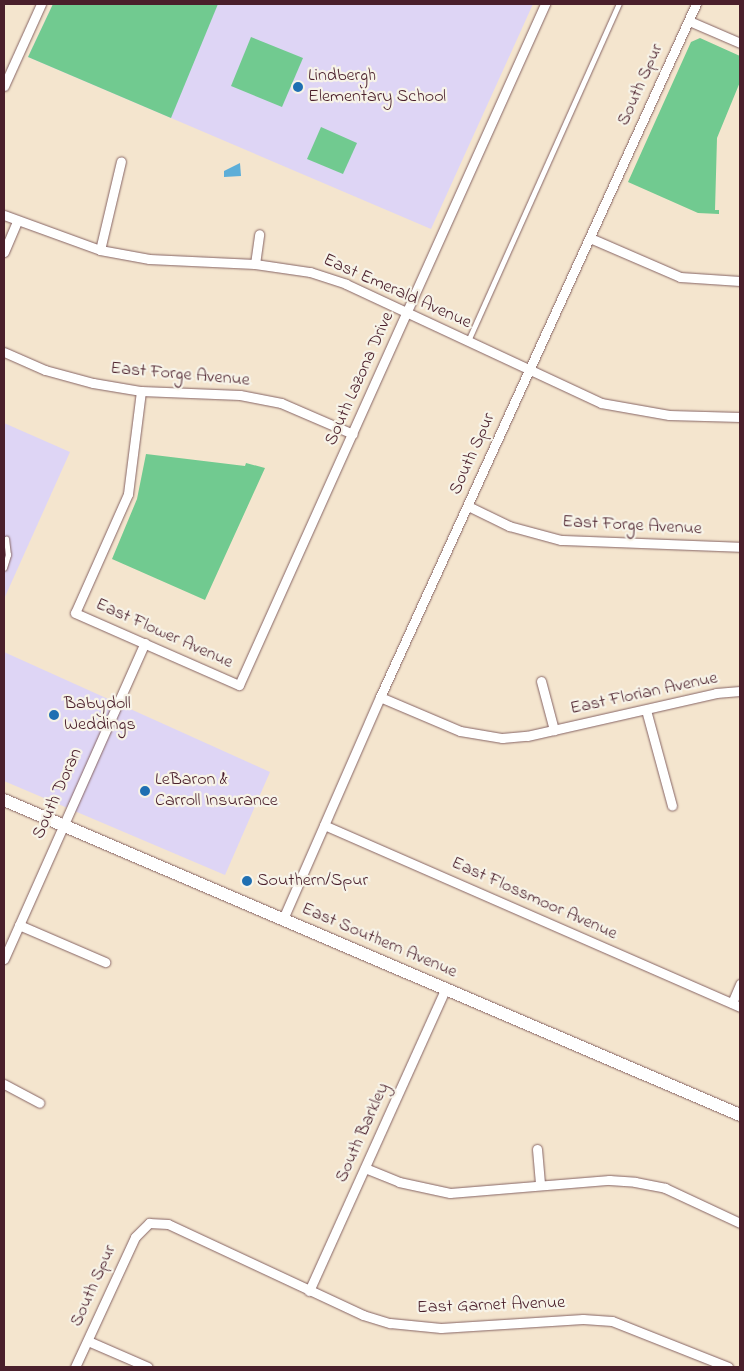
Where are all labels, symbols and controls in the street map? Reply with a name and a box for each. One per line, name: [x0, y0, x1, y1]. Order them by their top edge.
street label: South Spur: [613, 41, 669, 129]
place label: Lindbergh Elementary School: [308, 66, 446, 108]
marker: Lindbergh Elementary School: [292, 81, 304, 93]
street label: East Emerald Avenue: [320, 250, 474, 334]
street label: South Lazona Drive: [321, 309, 399, 449]
street label: East Forge Avenue: [109, 358, 251, 392]
street label: South Spur: [445, 410, 501, 498]
street label: East Forge Avenue: [562, 512, 702, 540]
street label: East Flower Avenue: [92, 594, 236, 674]
street label: East Florian Avenue: [568, 668, 720, 720]
place label: Babydoll Weddings: [64, 694, 136, 736]
marker: Babydoll Weddings: [48, 709, 60, 721]
street label: South Doran: [28, 745, 88, 843]
place label: LeBaron & Carroll Insurance: [155, 770, 278, 812]
marker: LeBaron & Carroll Insurance: [139, 785, 151, 797]
street label: East Flossmoor Avenue: [448, 853, 620, 945]
place label: Southern/Spur: [257, 870, 368, 892]
marker: Southern/Spur: [241, 875, 253, 887]
street label: East Southern Avenue: [298, 898, 460, 984]
street label: South Barkley: [331, 1080, 395, 1186]
street label: South Spur: [66, 1242, 122, 1330]
street label: East Garnet Avenue: [417, 1293, 565, 1319]

